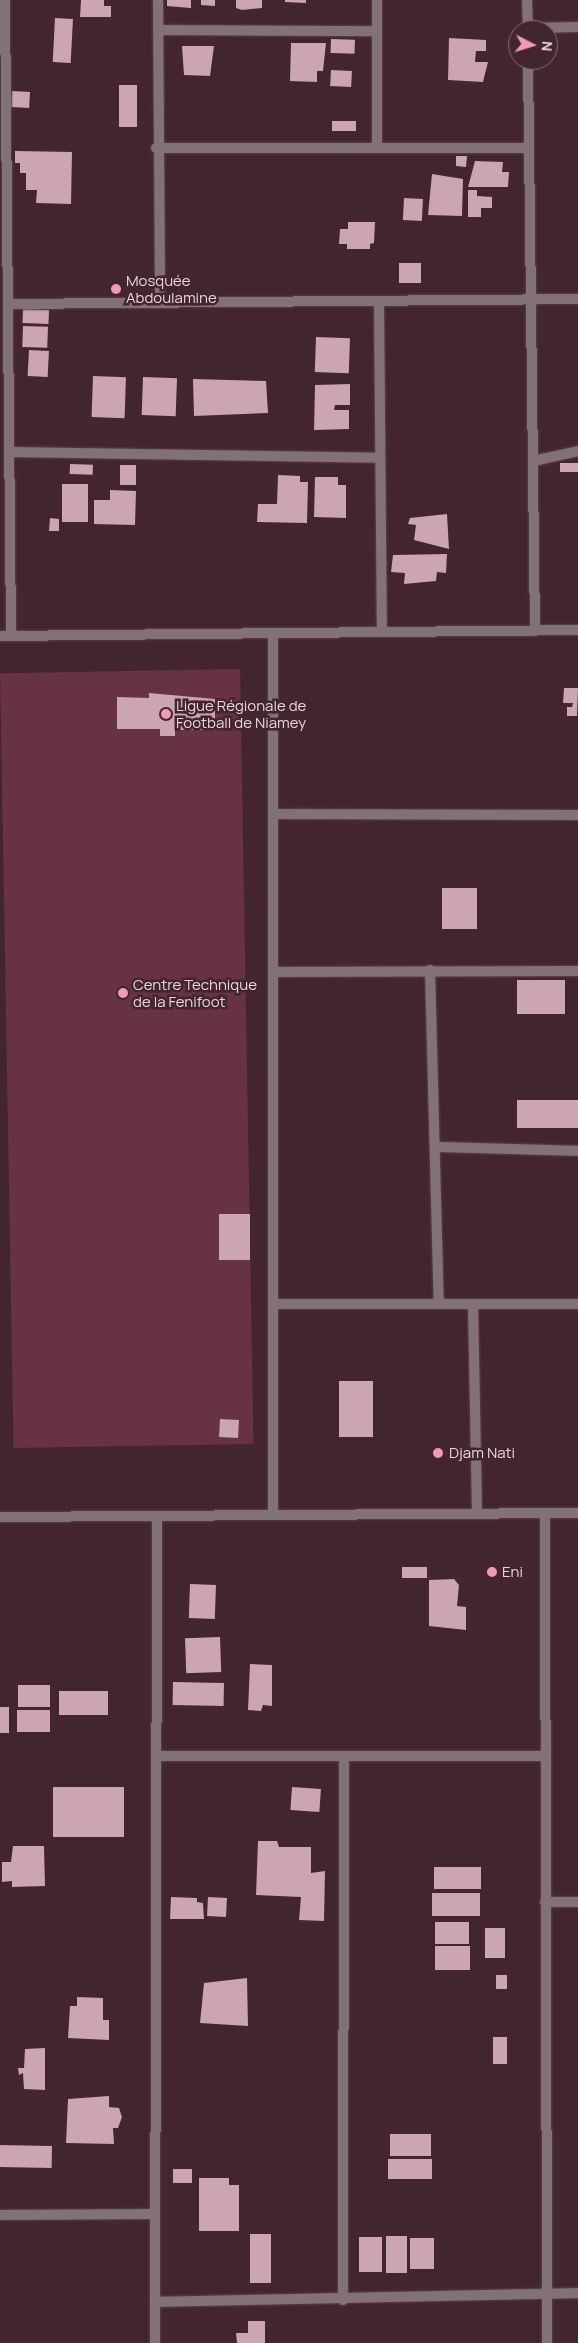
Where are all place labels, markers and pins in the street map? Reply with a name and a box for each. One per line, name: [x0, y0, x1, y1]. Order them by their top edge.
place label: Mosquée Abdoulamine: [126, 271, 217, 306]
marker: Mosquée Abdoulamine: [110, 283, 122, 295]
place label: Ligue Régionale de Football de Niamey: [176, 696, 306, 731]
marker: Ligue Régionale de Football de Niamey: [160, 708, 172, 720]
place label: Centre Technique de la Fenifoot: [133, 975, 257, 1010]
marker: Centre Technique de la Fenifoot: [117, 987, 129, 999]
place label: Djam Nati: [449, 1444, 515, 1462]
marker: Djam Nati: [431, 1446, 445, 1460]
place label: Eni: [502, 1563, 523, 1581]
marker: Eni: [486, 1566, 498, 1578]

